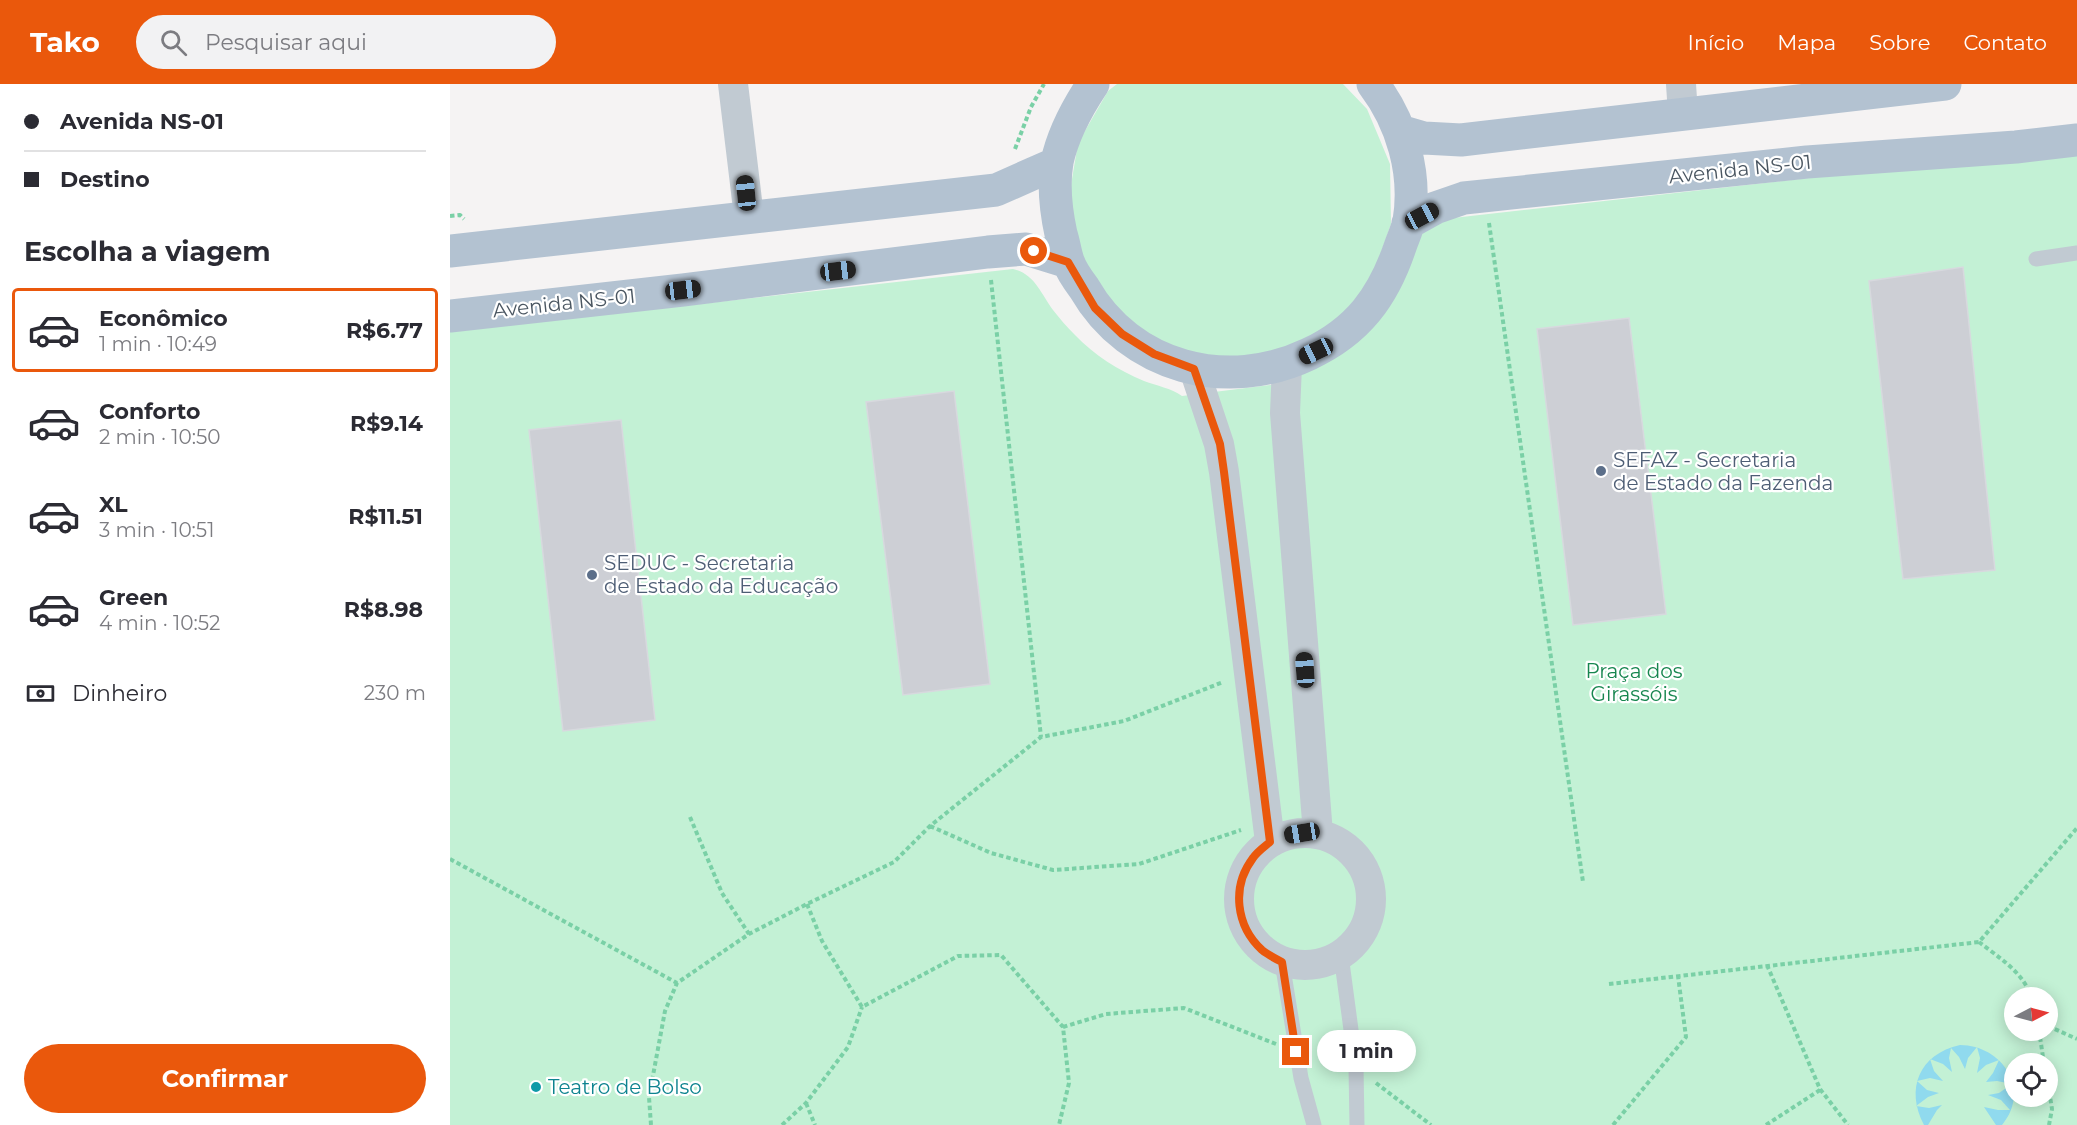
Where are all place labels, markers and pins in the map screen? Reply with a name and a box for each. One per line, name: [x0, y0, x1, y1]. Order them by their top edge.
place label: SEFAZ - Secretaria de Estado da Fazenda: [1613, 448, 1833, 495]
marker: SEFAZ - Secretaria de Estado da Fazenda: [1594, 464, 1608, 478]
place label: SEDUC - Secretaria de Estado da Educação: [604, 551, 838, 598]
marker: SEDUC - Secretaria de Estado da Educação: [585, 568, 599, 582]
place label: Teatro de Bolso: [548, 1075, 702, 1099]
marker: Teatro de Bolso: [529, 1080, 543, 1094]

